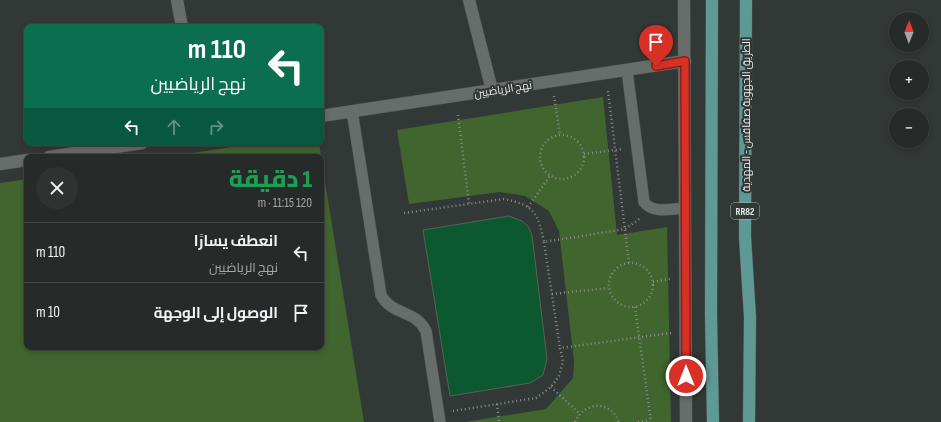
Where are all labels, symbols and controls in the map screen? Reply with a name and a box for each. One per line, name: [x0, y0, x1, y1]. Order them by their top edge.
north arrow: [889, 12, 929, 52]
map controls: [889, 12, 929, 148]
pin: [639, 25, 673, 66]
icon: arrive: [645, 31, 667, 53]
text: 110 m: [188, 33, 246, 66]
street label: الطريق الجهوية صفاقس - المهدية: [740, 38, 753, 192]
icon: left: [260, 40, 312, 92]
button: +: [889, 60, 929, 100]
text: نهج الرياضيين: [150, 74, 246, 95]
street label: نهج الرياضيين: [473, 78, 533, 101]
button: −: [889, 108, 929, 148]
icon: left: [121, 116, 143, 138]
icon: ahead: [163, 116, 185, 138]
icon: right: [205, 116, 227, 138]
text: 1 دقيقة: [229, 165, 312, 194]
button: close: [36, 167, 78, 209]
text: 120 m · 11:15: [258, 195, 312, 211]
road number: RR82: [731, 203, 759, 219]
text: انعطف يسارًا: [194, 232, 278, 251]
icon: left: [290, 242, 312, 264]
text: 110 m: [36, 243, 65, 262]
text: نهج الرياضيين: [209, 260, 278, 276]
icon: arrive: [290, 302, 312, 324]
text: 10 m: [36, 303, 60, 322]
text: الوصول إلى الوجهة: [154, 304, 278, 323]
position arrow: [665, 355, 707, 397]

